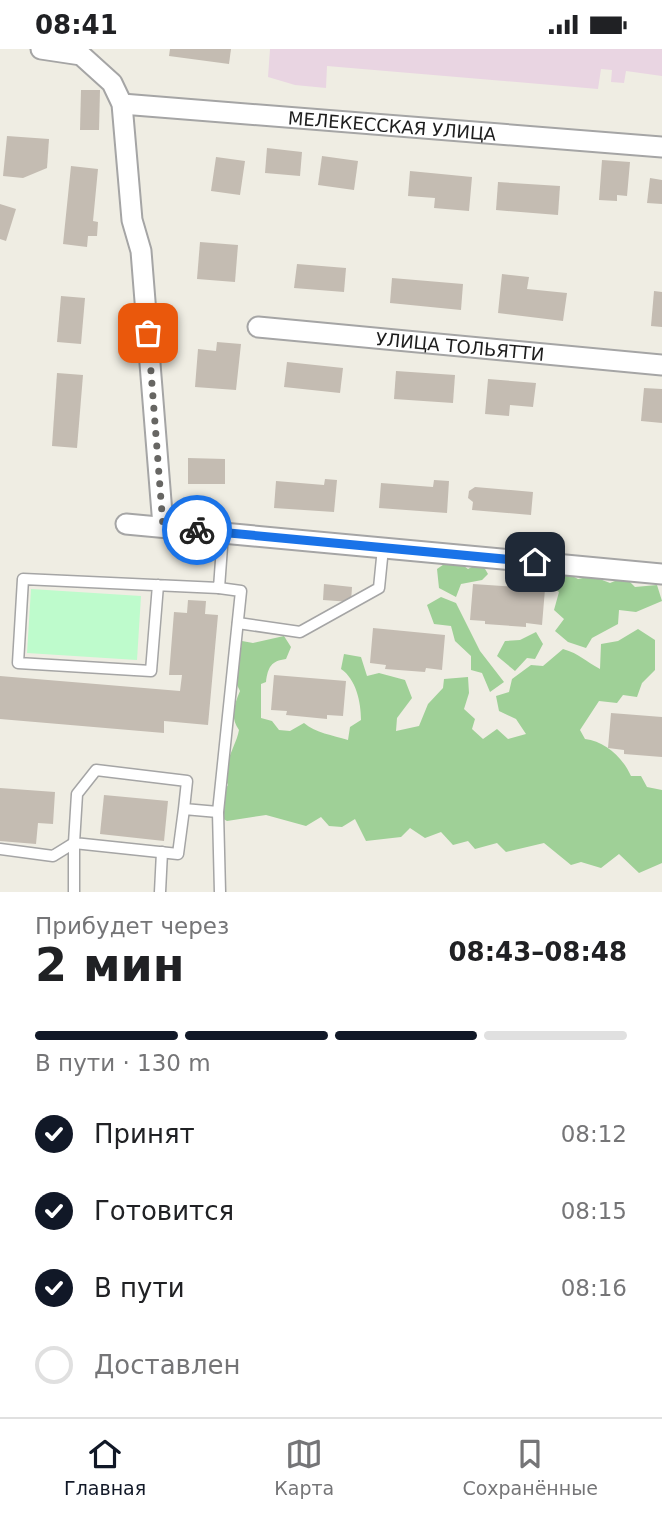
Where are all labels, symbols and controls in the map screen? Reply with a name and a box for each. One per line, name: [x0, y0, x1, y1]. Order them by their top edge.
text: 08:41: [35, 10, 118, 40]
street label: МЕЛЕКЕССКАЯ УЛИЦА: [287, 107, 498, 144]
pin: [118, 303, 178, 363]
icon: bag: [129, 314, 167, 352]
street label: УЛИЦА ТОЛЬЯТТИ: [375, 328, 545, 364]
courier: [162, 495, 232, 565]
icon: bike: [178, 511, 216, 549]
pin: [505, 532, 565, 592]
icon: home: [516, 543, 554, 581]
text: Прибудет через: [35, 913, 229, 939]
text: 08:43–08:48: [448, 937, 627, 967]
text: 2 мин: [35, 938, 185, 992]
text: В пути · 130 m: [35, 1050, 211, 1076]
icon: check: [35, 1115, 73, 1153]
text: Принят: [94, 1119, 195, 1149]
text: 08:12: [561, 1121, 627, 1147]
icon: check: [35, 1192, 73, 1230]
text: Готовится: [94, 1196, 234, 1226]
text: 08:15: [561, 1198, 627, 1224]
icon: check: [35, 1269, 73, 1307]
text: В пути: [94, 1273, 185, 1303]
text: 08:16: [561, 1275, 627, 1301]
text: Доставлен: [94, 1350, 241, 1380]
tab: Главная: [64, 1435, 146, 1499]
tab: Карта: [274, 1435, 334, 1499]
tab: Сохранённые: [462, 1435, 598, 1499]

